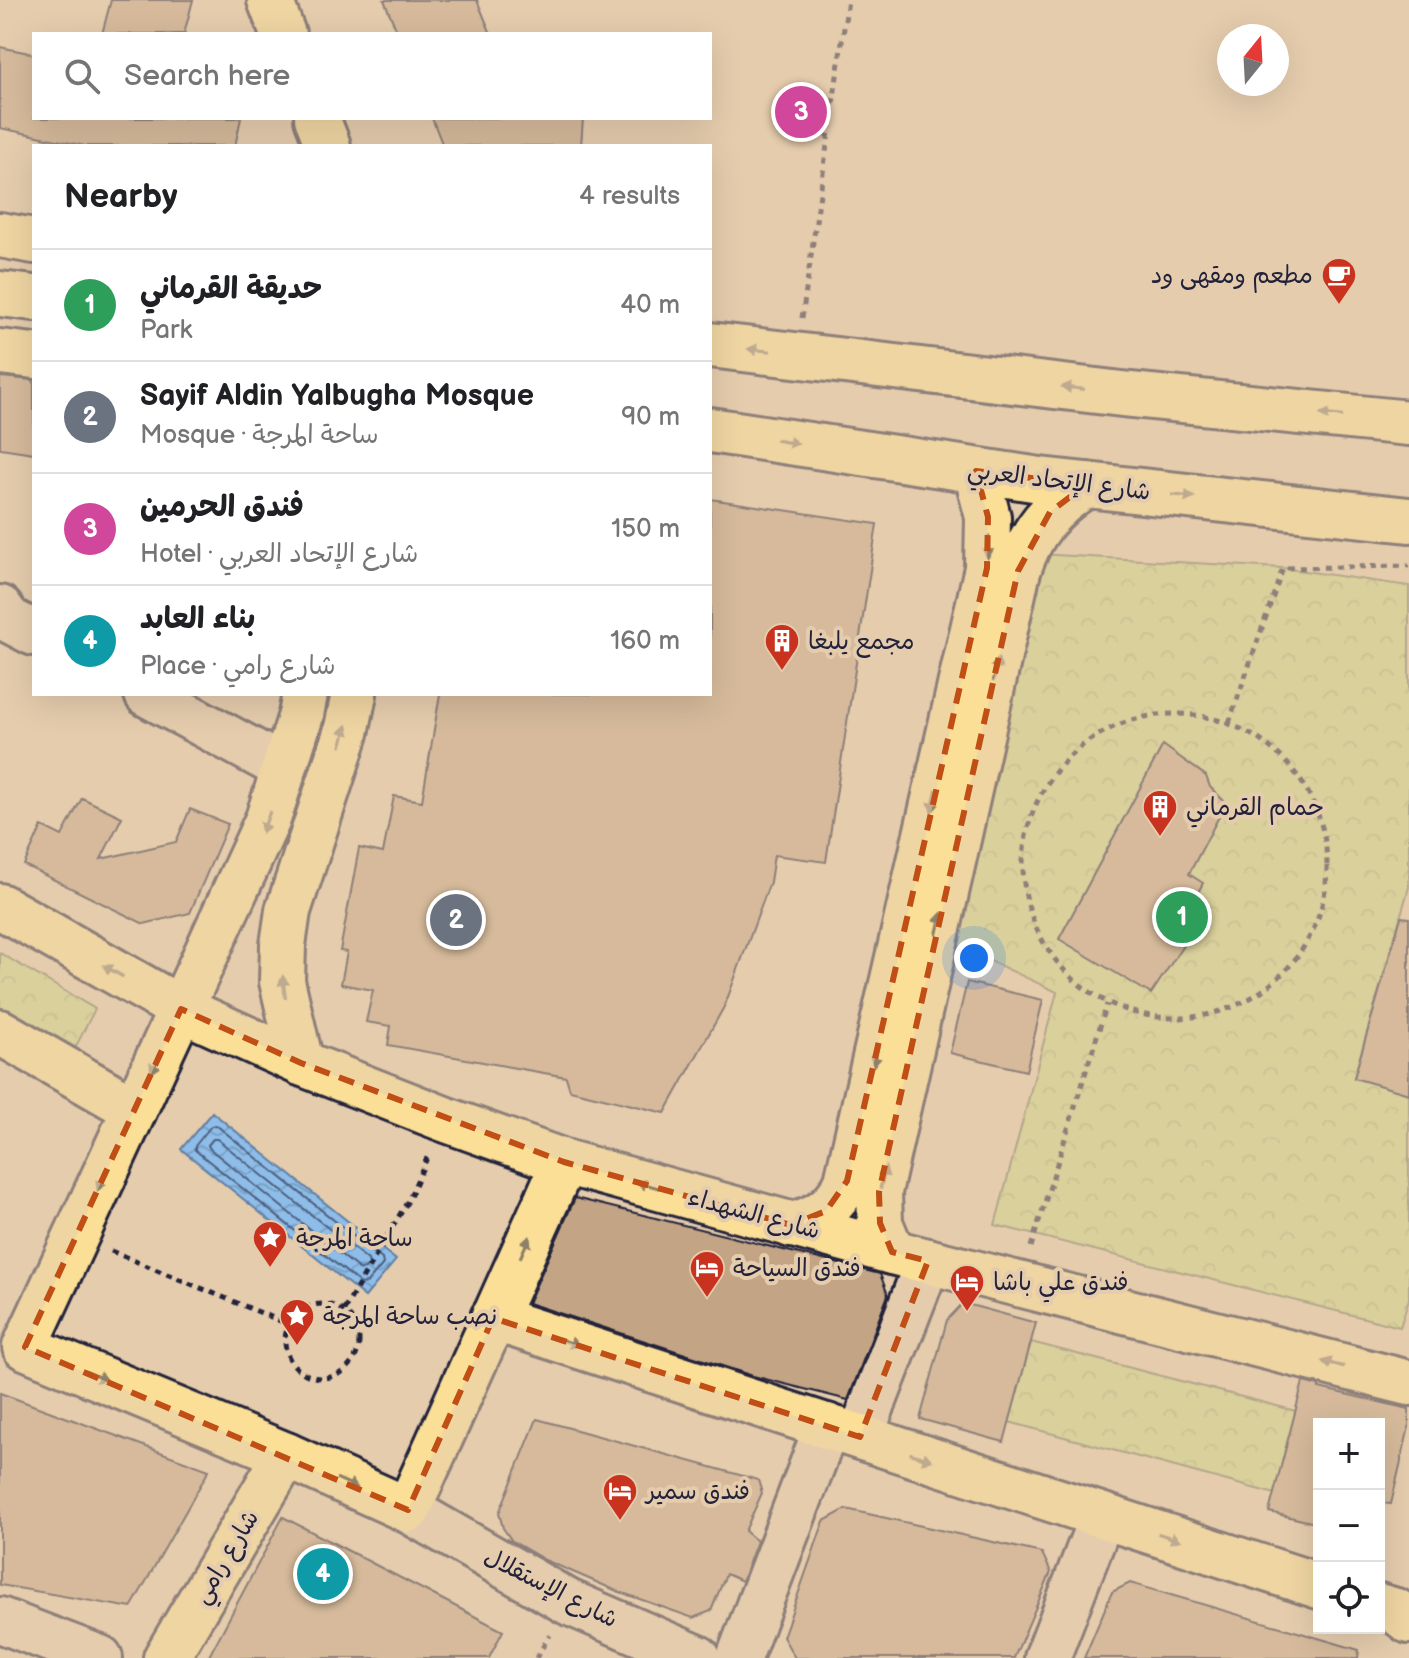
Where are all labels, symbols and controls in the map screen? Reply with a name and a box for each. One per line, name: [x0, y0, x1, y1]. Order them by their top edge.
north arrow: [1217, 24, 1289, 96]
search box: [32, 32, 712, 120]
icon: search: [60, 54, 104, 98]
text: Search here: [124, 58, 290, 94]
pin: 3: [775, 82, 827, 142]
text: Nearby: [64, 176, 178, 217]
text: 4 results: [579, 181, 680, 212]
cafe icon: مطعم ومقهى ود: [1320, 256, 1358, 306]
place label: مطعم ومقهى ود: [1151, 261, 1313, 293]
text: حديقة القرماني: [140, 271, 322, 307]
text: 1: [85, 290, 95, 321]
text: 40 m: [620, 290, 680, 321]
text: Park: [140, 315, 192, 346]
one-way arrow: [746, 344, 771, 357]
text: Sayif Aldin Yalbugha Mosque: [140, 378, 534, 414]
one-way arrow: [1060, 382, 1085, 395]
text: 2: [82, 402, 98, 433]
text: 90 m: [621, 402, 680, 433]
one-way arrow: [1318, 408, 1343, 421]
text: Mosque · ساحة المرجة: [140, 420, 379, 451]
one-way arrow: [775, 436, 800, 449]
street label: شارع الإتحاد العربي: [965, 455, 1152, 513]
text: فندق الحرمين: [140, 489, 304, 525]
one-way arrow: [1171, 489, 1196, 502]
text: 3: [82, 514, 98, 545]
text: 150 m: [611, 514, 680, 545]
one-way arrow: [982, 535, 995, 560]
text: Hotel · شارع الإتحاد العربي: [140, 539, 418, 570]
text: بناء العابد: [140, 601, 256, 637]
building icon: مجمع يلبغا: [763, 622, 801, 672]
text: 4: [82, 626, 98, 657]
text: 160 m: [610, 626, 680, 657]
place label: مجمع يلبغا: [808, 627, 915, 658]
text: Place · شارع رامي: [140, 651, 336, 682]
one-way arrow: [990, 658, 1003, 683]
one-way arrow: [339, 724, 351, 749]
building icon: حمام القرماني: [1141, 788, 1179, 838]
one-way arrow: [927, 789, 940, 814]
place label: حمام القرماني: [1186, 793, 1324, 828]
one-way arrow: [259, 810, 272, 834]
pin: 1: [1156, 887, 1208, 947]
pin: 2: [430, 890, 482, 950]
one-way arrow: [933, 912, 946, 937]
your location: [954, 938, 994, 978]
one-way arrow: [102, 964, 124, 978]
one-way arrow: [277, 974, 290, 999]
one-way arrow: [870, 1042, 882, 1067]
one-way arrow: [149, 1051, 163, 1074]
one-way arrow: [877, 1165, 889, 1190]
one-way arrow: [95, 1168, 109, 1192]
one-way arrow: [636, 1178, 660, 1191]
street label: شارع الشهداء: [684, 1182, 823, 1247]
place icon: ساحة المرجة: [251, 1219, 289, 1269]
place label: ساحة المرجة: [296, 1224, 413, 1253]
one-way arrow: [519, 1235, 532, 1259]
hotel icon: فندق السياحة: [688, 1249, 726, 1299]
place label: فندق السياحة: [733, 1254, 861, 1283]
hotel icon: فندق علي باشا: [948, 1263, 986, 1313]
place label: فندق علي باشا: [993, 1268, 1129, 1303]
place icon: نصب ساحة المرجة: [278, 1297, 316, 1347]
place label: نصب ساحة المرجة: [323, 1302, 497, 1331]
one-way arrow: [556, 1336, 580, 1349]
one-way arrow: [1321, 1357, 1346, 1370]
one-way arrow: [84, 1370, 108, 1383]
map controls: [1313, 1418, 1385, 1634]
button: +: [1313, 1418, 1385, 1490]
one-way arrow: [910, 1451, 934, 1464]
hotel icon: فندق سمير: [601, 1472, 639, 1522]
one-way arrow: [335, 1476, 359, 1490]
place label: فندق سمير: [644, 1477, 750, 1506]
button: −: [1313, 1490, 1385, 1562]
street label: شارع رامي: [187, 1505, 270, 1612]
one-way arrow: [1157, 1532, 1181, 1544]
street label: شارع الإستقلال: [478, 1542, 623, 1636]
pin: 4: [297, 1544, 349, 1604]
button: locate: [1313, 1562, 1385, 1634]

